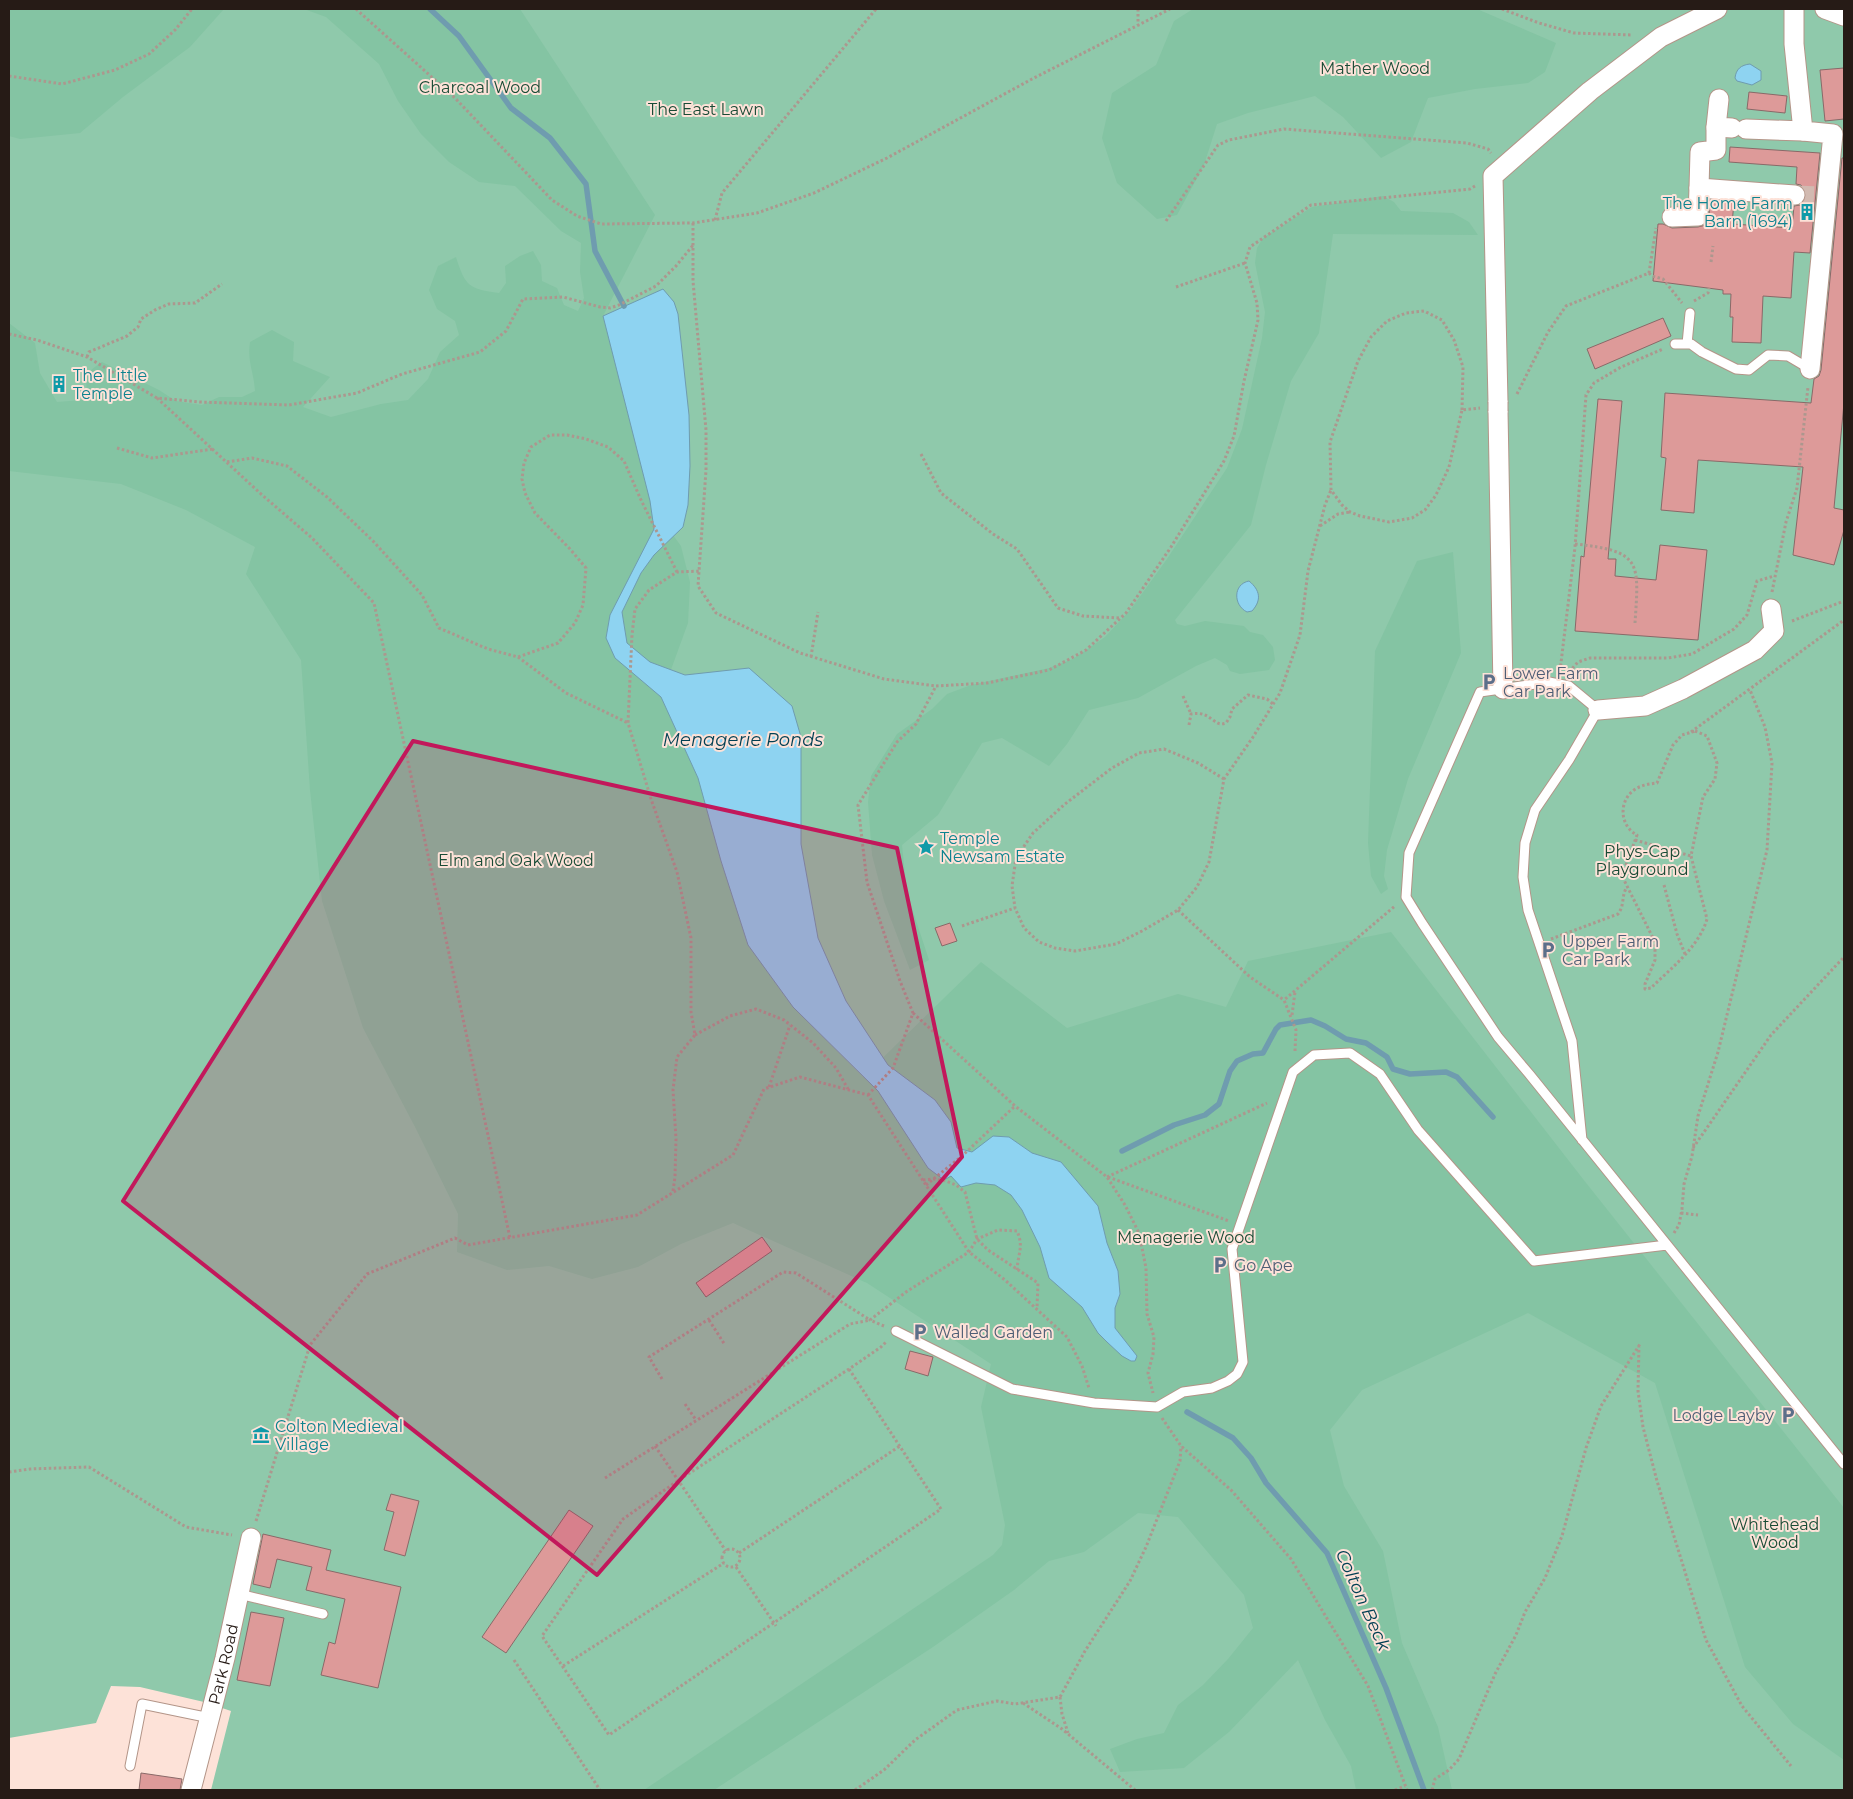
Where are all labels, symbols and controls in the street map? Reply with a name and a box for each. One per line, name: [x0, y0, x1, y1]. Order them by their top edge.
park label: Mather Wood: [1320, 59, 1430, 78]
park label: Charcoal Wood: [419, 78, 541, 97]
park label: The East Lawn: [648, 100, 764, 119]
place label: The Home Farm Barn (1694): [1663, 194, 1793, 231]
building icon: The Home Farm Barn (1694): [1797, 202, 1817, 222]
place label: The Little Temple: [73, 366, 147, 403]
building icon: The Little Temple: [49, 374, 69, 394]
place label: Lower Farm Car Park: [1503, 664, 1599, 701]
parking icon: Lower Farm Car Park: [1479, 672, 1499, 692]
water label: Menagerie Ponds: [663, 729, 823, 751]
place label: Temple Newsam Estate: [940, 829, 1065, 866]
place icon: Temple Newsam Estate: [916, 837, 936, 857]
park label: Phys-Cap Playground: [1596, 842, 1688, 879]
park label: Elm and Oak Wood: [438, 851, 594, 870]
place label: Upper Farm Car Park: [1562, 932, 1659, 969]
parking icon: Upper Farm Car Park: [1538, 940, 1558, 960]
park label: Menagerie Wood: [1117, 1228, 1255, 1247]
parking icon: Go Ape: [1210, 1255, 1230, 1275]
place label: Go Ape: [1234, 1256, 1293, 1275]
parking icon: Walled Garden: [910, 1322, 930, 1342]
place label: Walled Garden: [934, 1323, 1053, 1342]
parking icon: Lodge Layby: [1778, 1405, 1798, 1425]
place label: Lodge Layby: [1672, 1406, 1774, 1425]
place label: Colton Medieval Village: [275, 1417, 403, 1454]
museum icon: Colton Medieval Village: [251, 1425, 271, 1445]
park label: Whitehead Wood: [1731, 1515, 1819, 1552]
water label: Colton Beck: [1331, 1546, 1396, 1655]
street label: Park Road: [204, 1622, 242, 1707]

